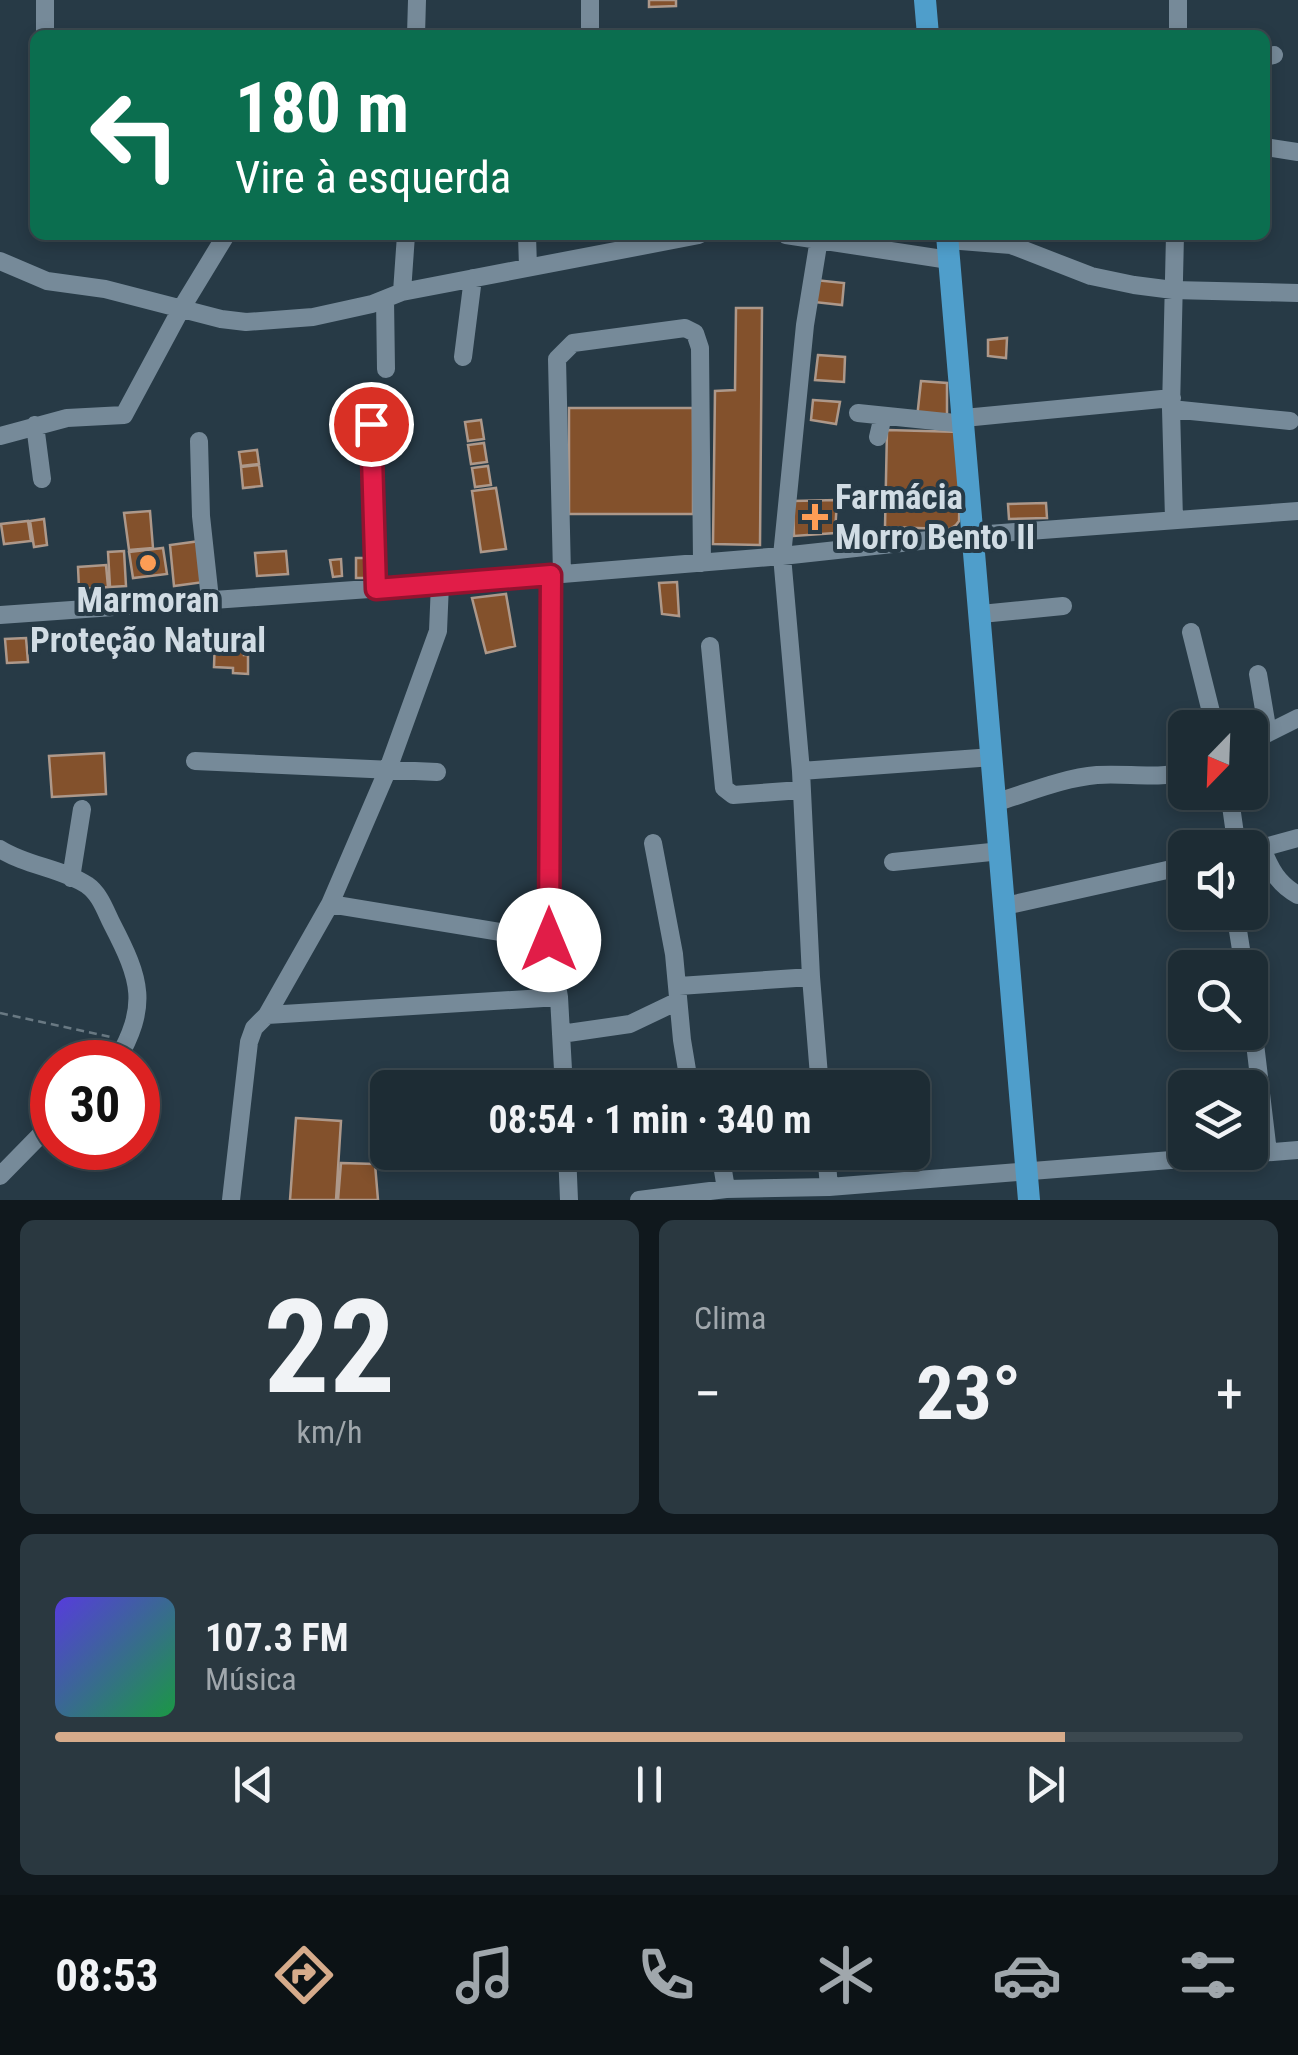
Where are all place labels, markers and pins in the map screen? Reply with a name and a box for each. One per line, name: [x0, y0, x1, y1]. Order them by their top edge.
pin: [329, 382, 414, 467]
place label: Farmácia Morro Bento II: [835, 477, 1035, 558]
marker: Farmácia Morro Bento II: [804, 506, 826, 528]
marker: Marmoran Proteção Natural: [137, 552, 159, 574]
place label: Marmoran Proteção Natural: [30, 580, 266, 661]

